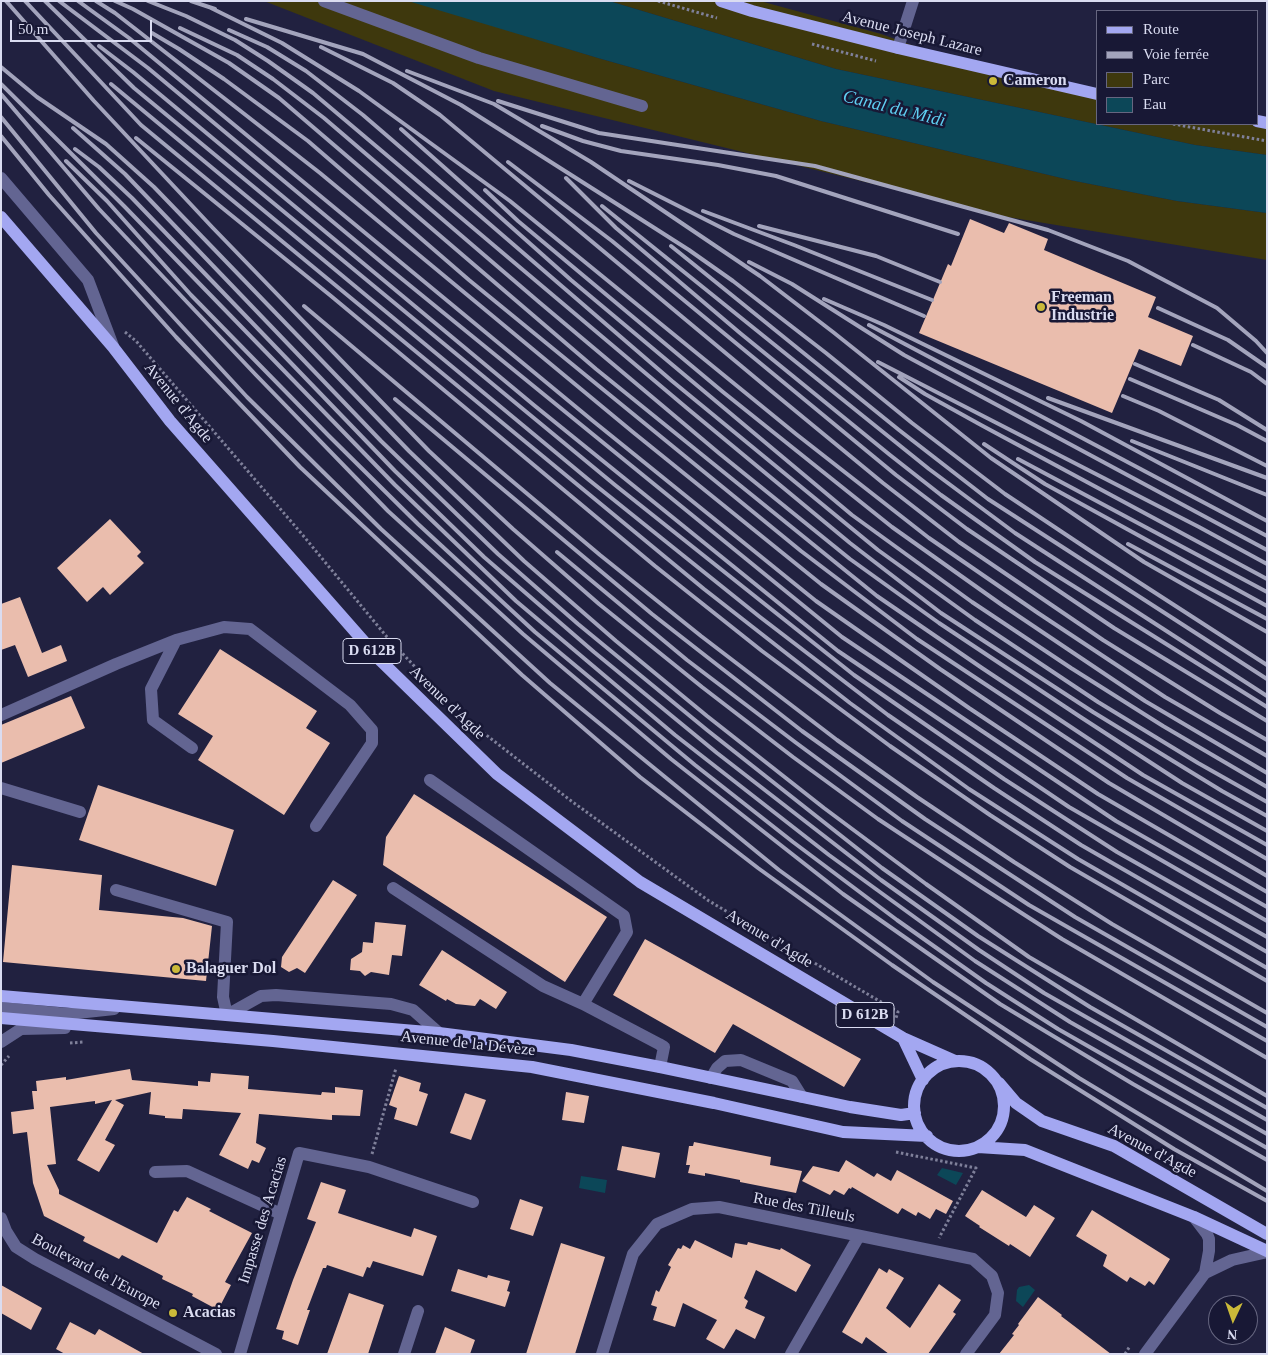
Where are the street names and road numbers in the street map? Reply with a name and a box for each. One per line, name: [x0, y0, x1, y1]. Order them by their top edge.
street label: Avenue Joseph Lazare: [840, 7, 984, 61]
street label: Avenue d'Agde: [140, 359, 216, 447]
road number: D 612B: [343, 638, 401, 664]
street label: Avenue d'Agde: [405, 662, 489, 744]
street label: Avenue d'Agde: [722, 906, 816, 972]
road number: D 612B: [836, 1002, 894, 1028]
street label: Avenue de la Dévèze: [400, 1027, 536, 1061]
street label: Avenue d'Agde: [1104, 1119, 1200, 1183]
street label: Impasse des Acacias: [234, 1154, 292, 1286]
street label: Rue des Tilleuls: [751, 1189, 857, 1227]
street label: Boulevard de l'Europe: [28, 1230, 164, 1314]

